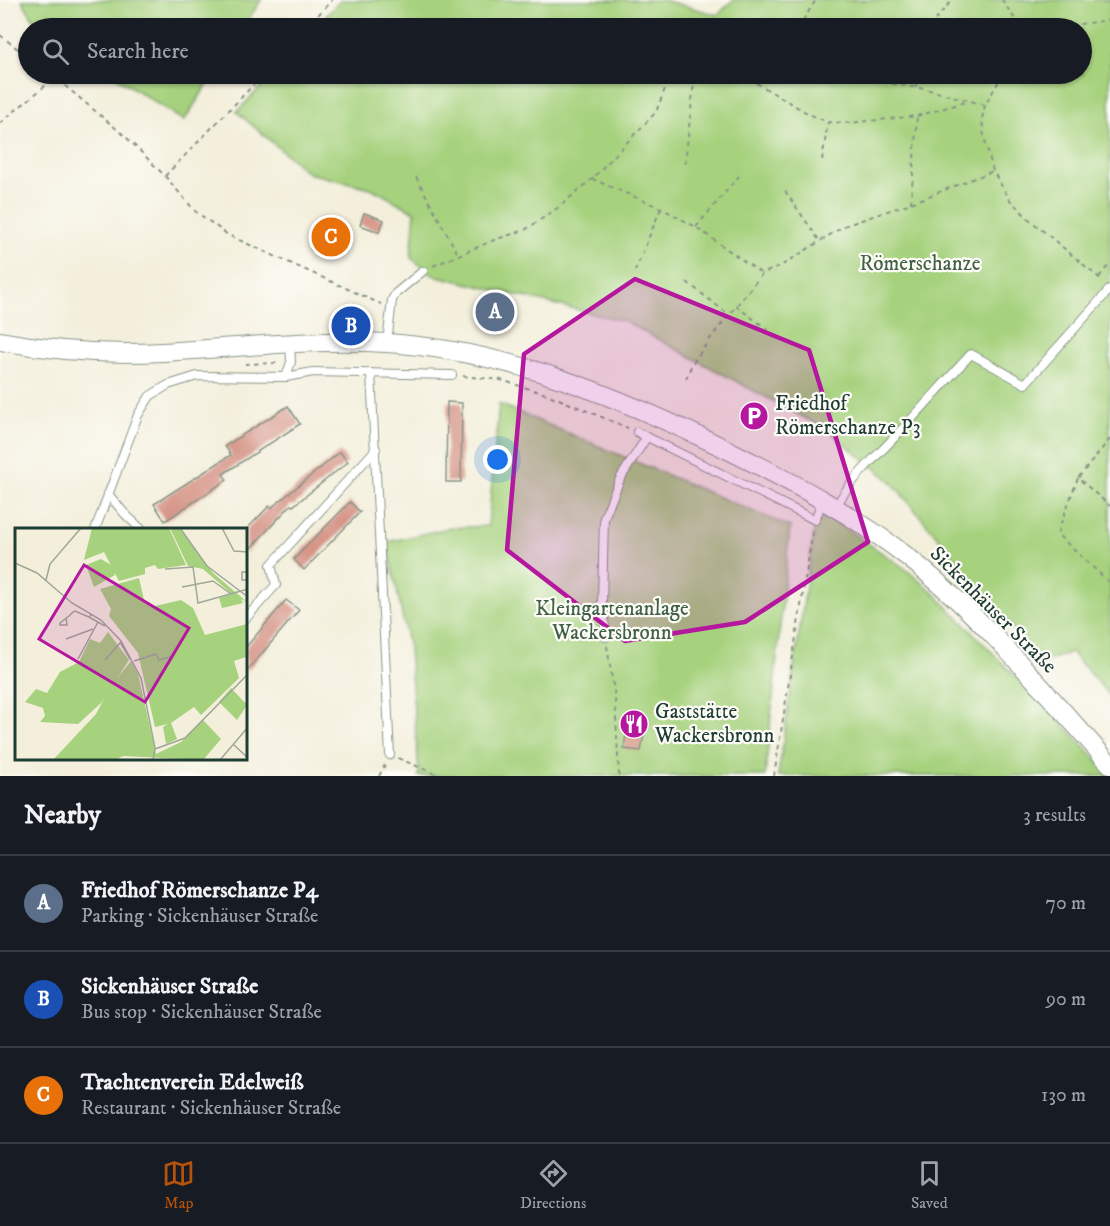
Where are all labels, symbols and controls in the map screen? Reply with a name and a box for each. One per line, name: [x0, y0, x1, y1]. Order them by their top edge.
search box: [18, 18, 1092, 84]
icon: search: [39, 35, 72, 68]
text: Search here: [87, 38, 189, 65]
pin: C: [312, 214, 350, 260]
park label: Römerschanze: [859, 251, 981, 277]
pin: A: [476, 290, 514, 334]
pin: B: [332, 304, 370, 348]
place label: Friedhof Römerschanze P3: [775, 391, 921, 441]
parking icon: Friedhof Römerschanze P3: [738, 400, 770, 432]
your location: [483, 445, 512, 474]
inset map: [15, 528, 248, 761]
street label: Sickenhäuser Straße: [924, 541, 1062, 679]
park label: Kleingartenanlage Wackersbronn: [535, 596, 689, 646]
place label: Gaststätte Wackersbronn: [654, 699, 774, 749]
restaurant icon: Gaststätte Wackersbronn: [618, 708, 650, 740]
text: Nearby: [24, 799, 101, 832]
text: 3 results: [1023, 803, 1086, 828]
text: Friedhof Römerschanze P4: [81, 877, 318, 904]
text: A: [37, 891, 50, 916]
text: 70 m: [1045, 891, 1086, 916]
text: Parking · Sickenhäuser Straße: [81, 904, 318, 929]
text: Sickenhäuser Straße: [81, 973, 258, 1000]
text: B: [37, 987, 50, 1012]
text: 90 m: [1046, 987, 1086, 1012]
text: Bus stop · Sickenhäuser Straße: [81, 1000, 322, 1025]
text: Trachtenverein Edelweiß: [81, 1069, 304, 1096]
text: C: [37, 1083, 50, 1108]
text: 130 m: [1041, 1083, 1086, 1108]
text: Restaurant · Sickenhäuser Straße: [81, 1096, 341, 1121]
tab: Map: [162, 1157, 195, 1213]
tab: Directions: [520, 1157, 586, 1213]
tab: Saved: [911, 1157, 948, 1213]

